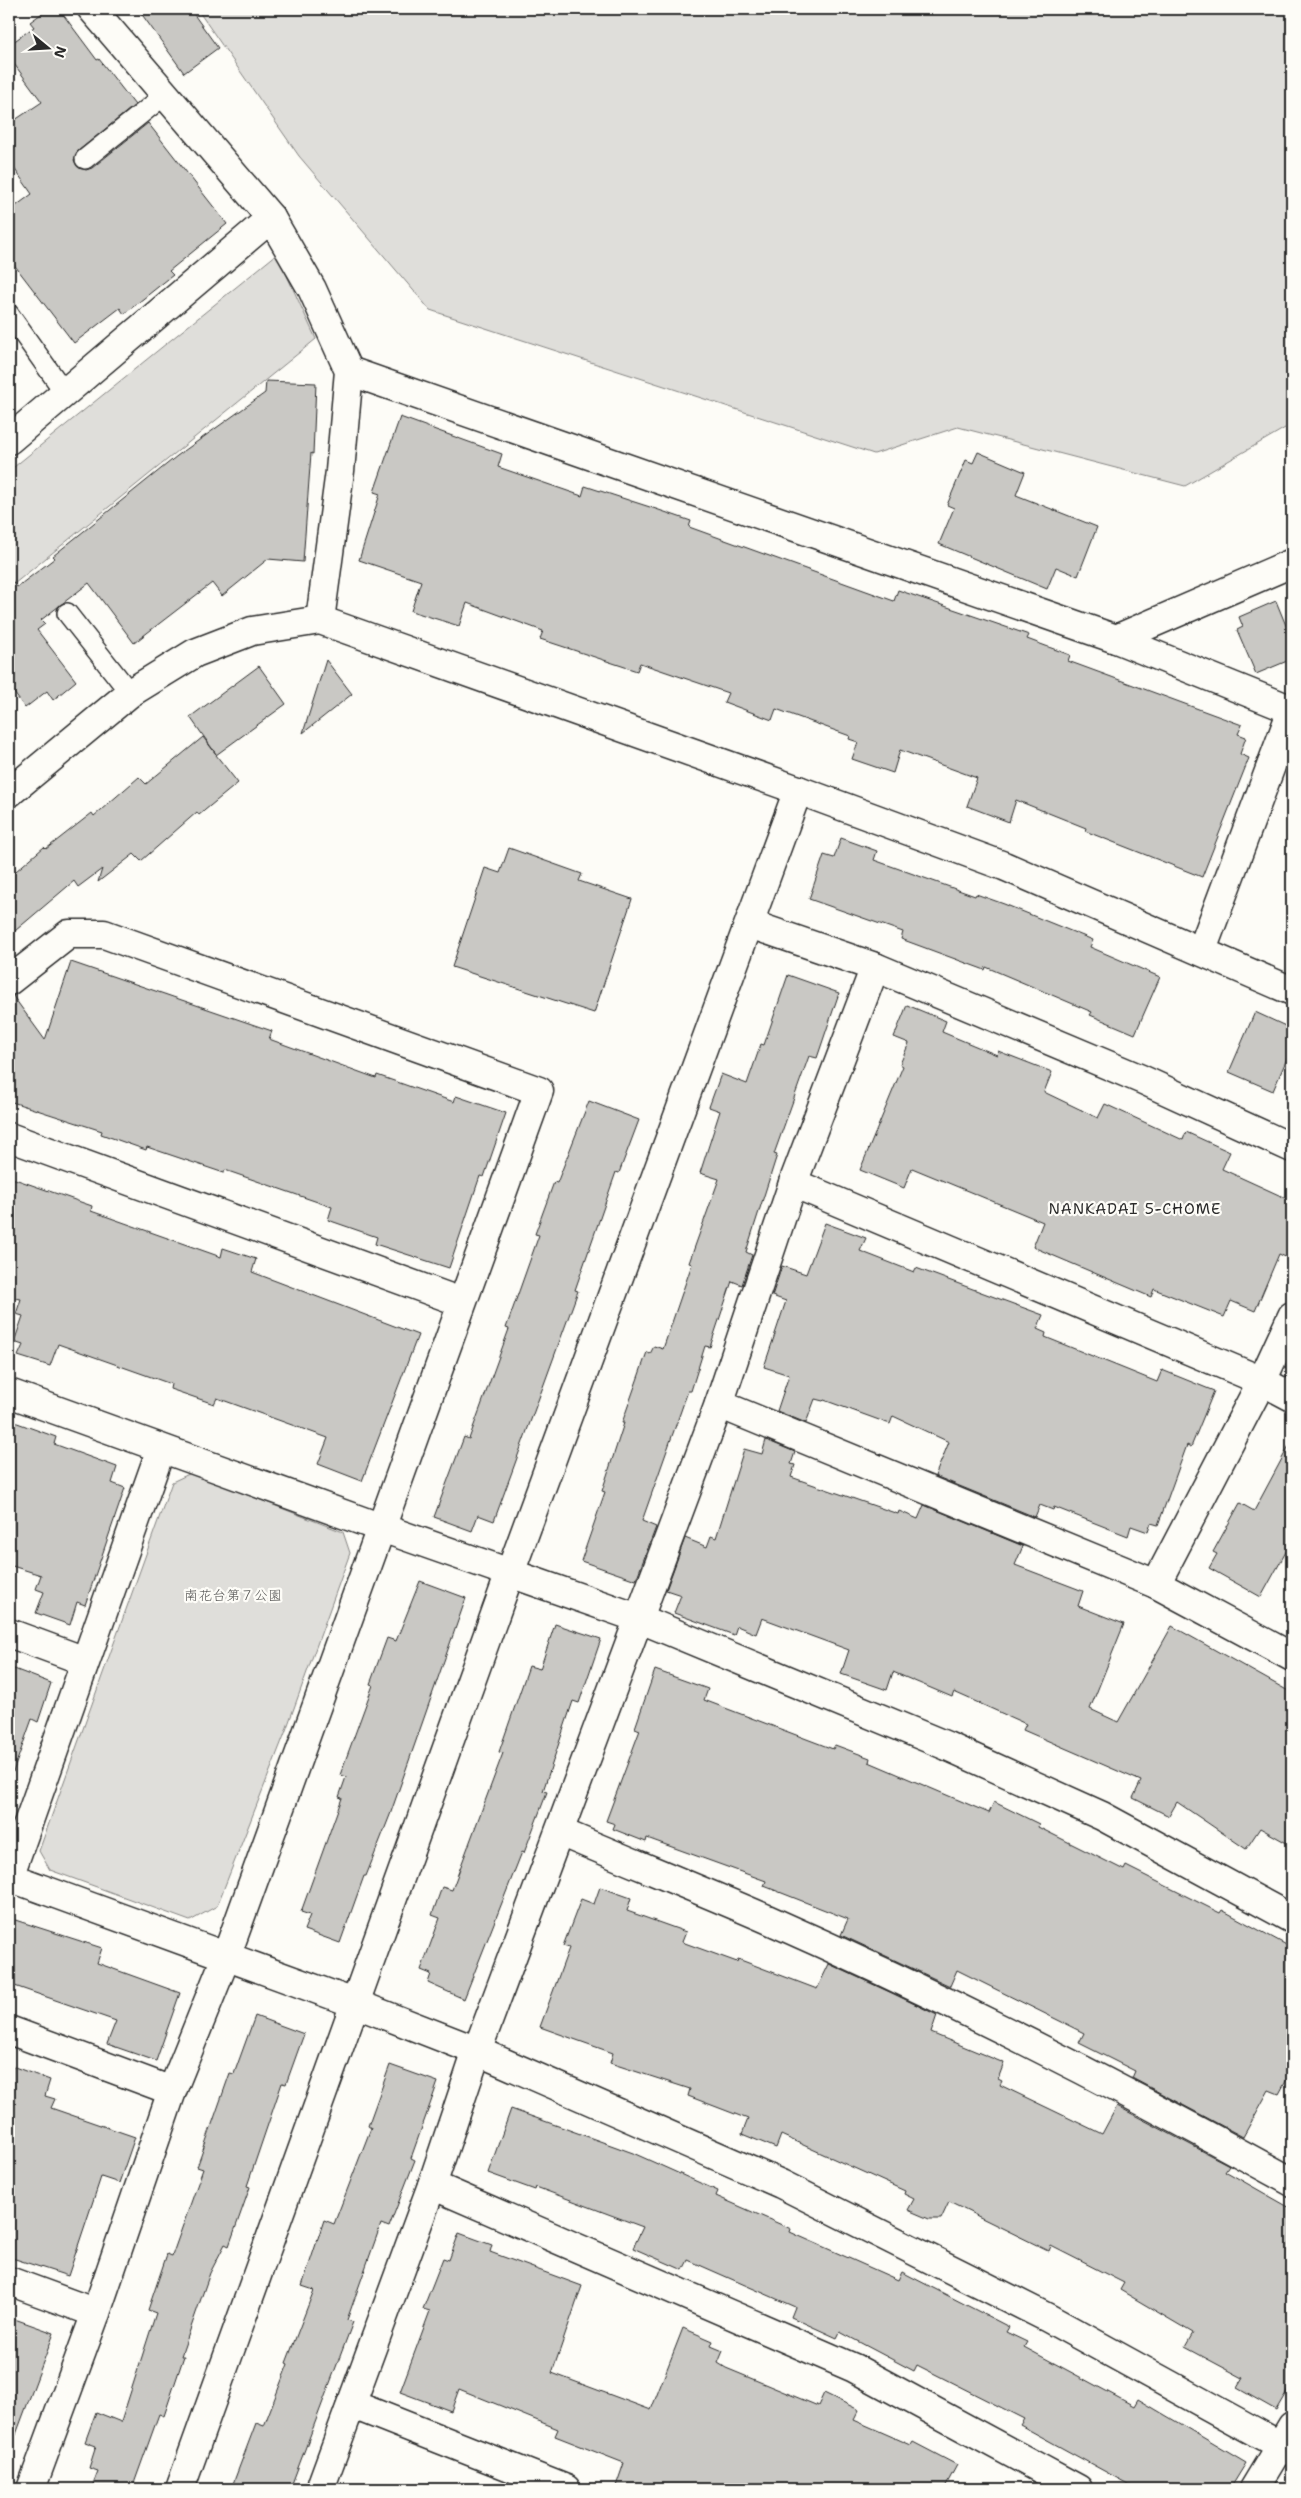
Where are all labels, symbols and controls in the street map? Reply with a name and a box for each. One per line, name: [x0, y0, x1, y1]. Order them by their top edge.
north arrow: [22, 22, 72, 72]
text: N: [50, 44, 71, 60]
district label: NANKADAI 5-CHOME: [1049, 1199, 1221, 1219]
park label: 南花台第７公園: [184, 1586, 282, 1604]

